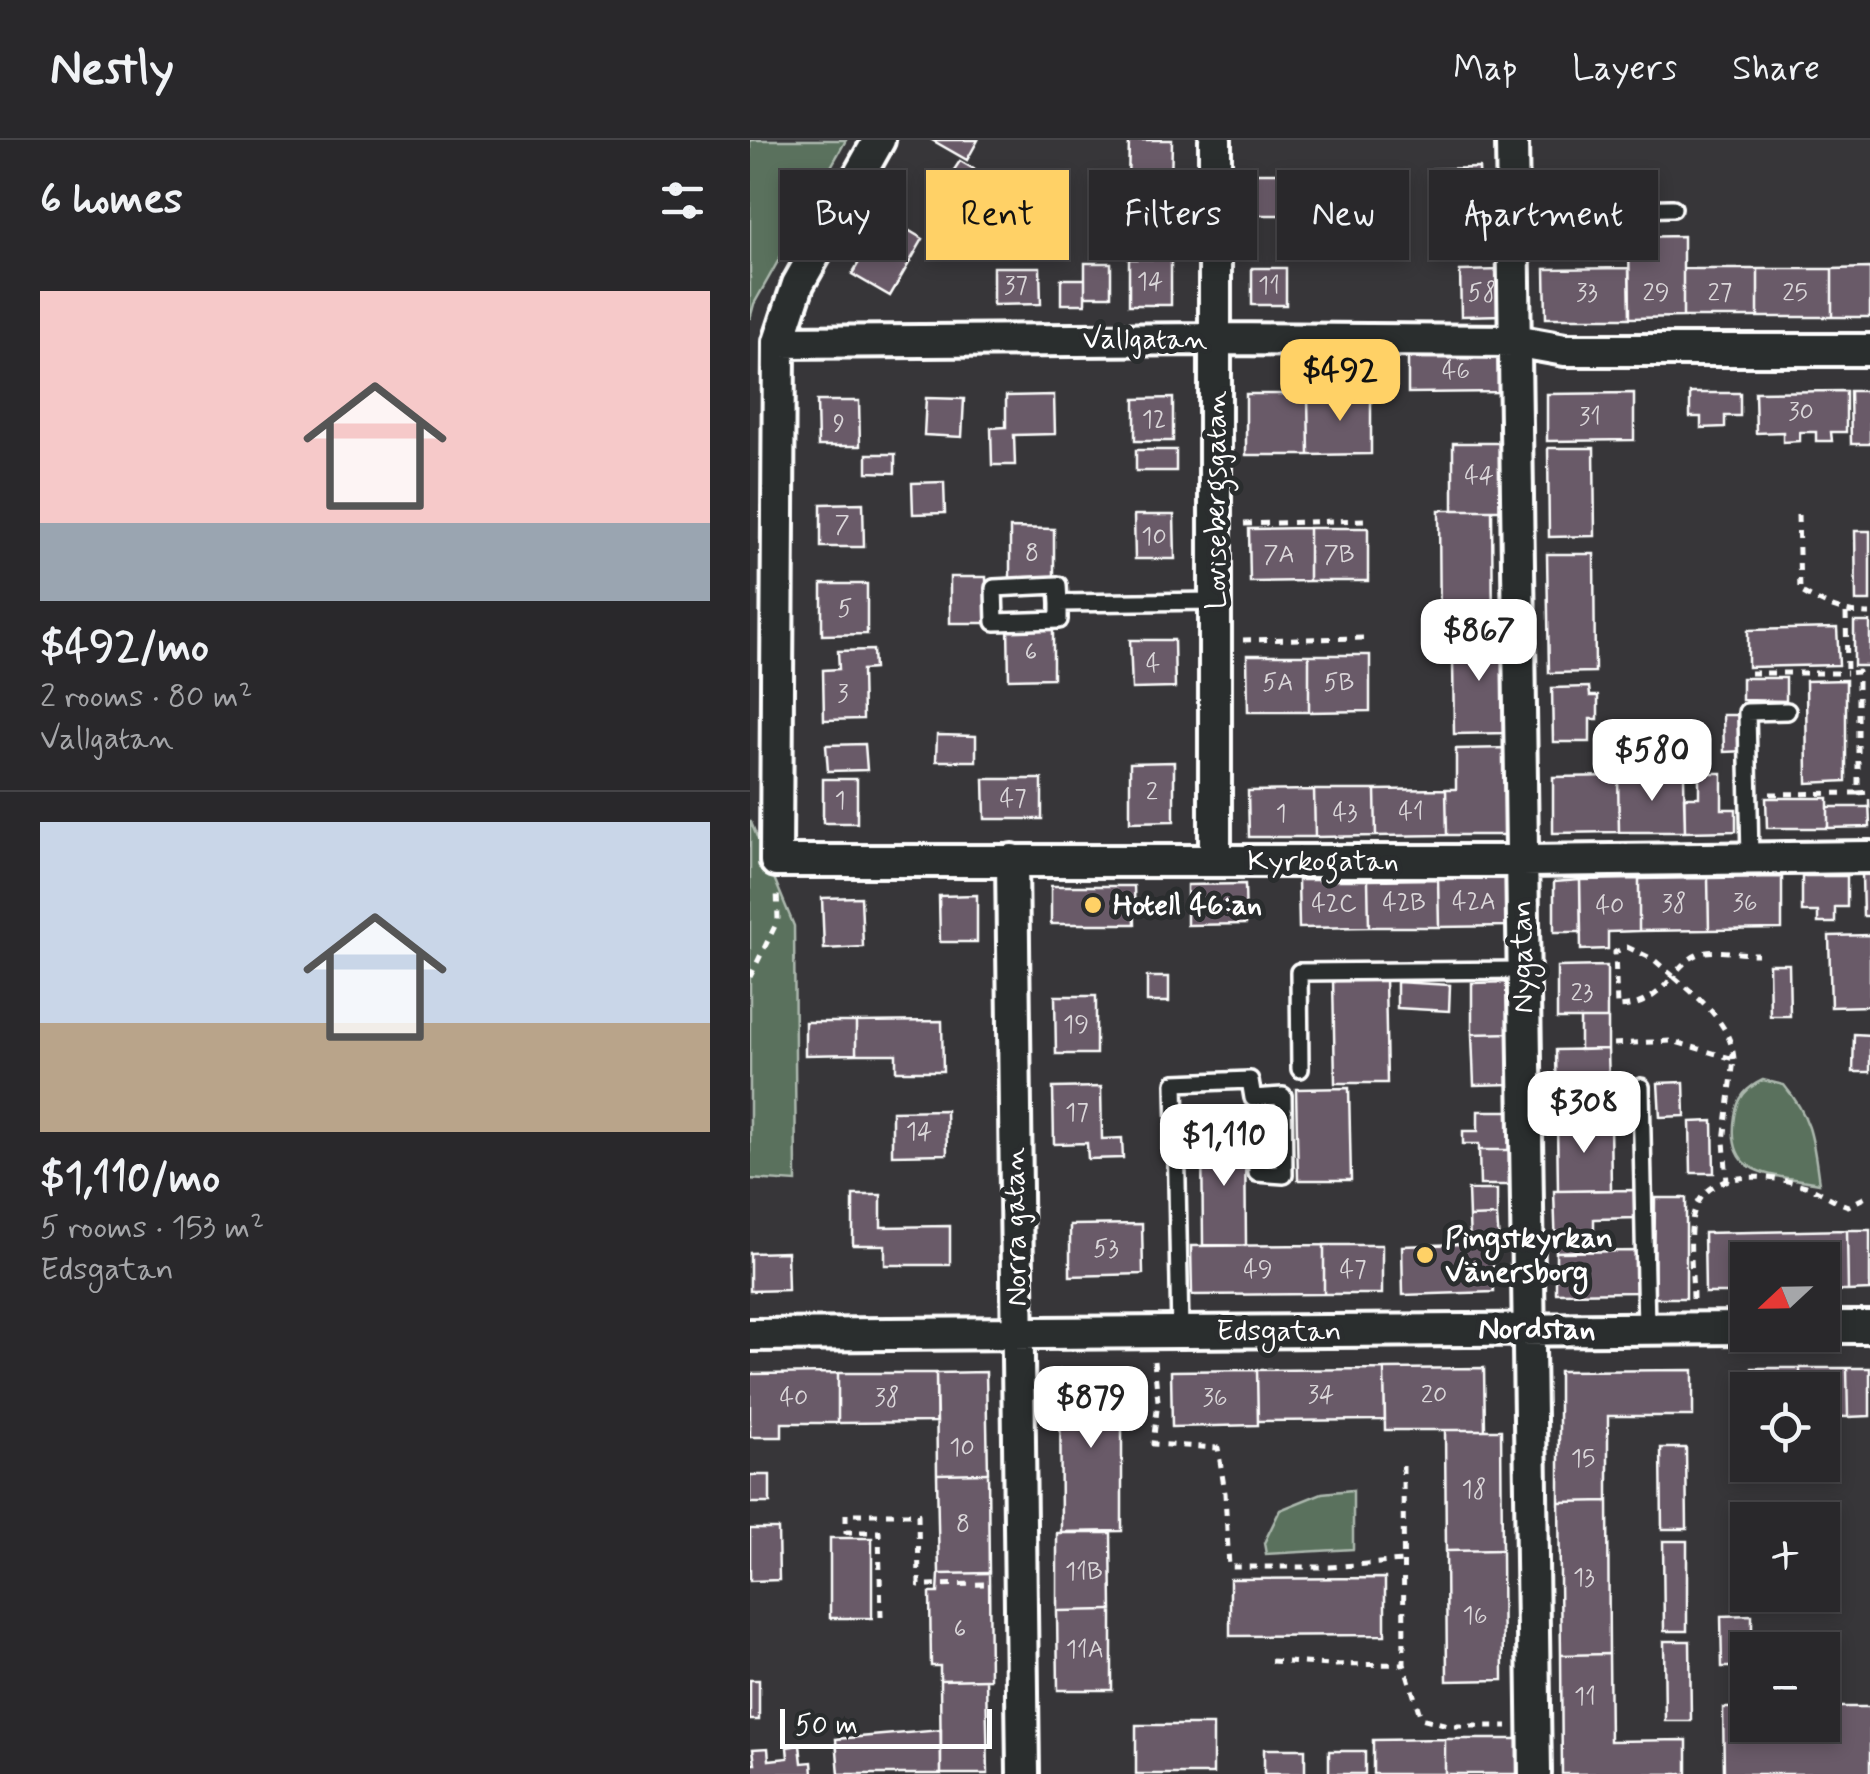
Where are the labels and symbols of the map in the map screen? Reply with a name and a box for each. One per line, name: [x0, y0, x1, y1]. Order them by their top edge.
house number: 14: [1137, 266, 1163, 299]
house number: 37: [1004, 270, 1028, 303]
house number: 11: [1258, 270, 1280, 303]
house number: 58: [1468, 277, 1496, 310]
house number: 33: [1576, 277, 1598, 310]
house number: 29: [1642, 277, 1670, 310]
house number: 27: [1708, 277, 1732, 310]
house number: 25: [1782, 277, 1808, 310]
street label: Vallgatan: [1082, 320, 1208, 359]
pin: $492: [1281, 339, 1399, 424]
house number: 46: [1442, 355, 1470, 388]
street label: Lovisebergsgatan: [1197, 390, 1239, 609]
house number: 30: [1788, 396, 1814, 429]
house number: 31: [1579, 401, 1601, 434]
house number: 12: [1142, 404, 1166, 437]
house number: 9: [833, 408, 845, 441]
house number: 44: [1464, 460, 1494, 493]
house number: 7: [834, 509, 850, 542]
house number: 10: [1141, 521, 1167, 554]
house number: 8: [1025, 537, 1039, 570]
house number: 7A: [1263, 539, 1295, 572]
house number: 7B: [1323, 539, 1355, 572]
house number: 5: [837, 593, 853, 626]
pin: $867: [1420, 599, 1538, 684]
house number: 6: [1025, 636, 1037, 669]
house number: 4: [1146, 648, 1160, 681]
house number: 5A: [1262, 667, 1294, 700]
house number: 5B: [1324, 667, 1354, 700]
house number: 3: [837, 678, 849, 711]
pin: $580: [1593, 719, 1711, 804]
house number: 2: [1146, 776, 1158, 809]
house number: 47: [999, 783, 1027, 816]
house number: 1: [834, 785, 846, 818]
house number: 41: [1398, 796, 1424, 829]
house number: 43: [1332, 797, 1358, 830]
house number: 1: [1275, 798, 1287, 831]
street label: Kyrkogatan: [1247, 842, 1399, 884]
place label: Hotell 46:an: [1113, 886, 1262, 925]
house number: 42A: [1452, 886, 1496, 919]
house number: 42B: [1382, 887, 1426, 920]
house number: 36: [1732, 887, 1758, 920]
house number: 42C: [1311, 888, 1357, 921]
house number: 38: [1661, 888, 1687, 921]
house number: 40: [1596, 890, 1624, 923]
marker: Hotell 46:an: [1082, 894, 1104, 916]
street label: Nygatan: [1503, 900, 1545, 1014]
house number: 23: [1571, 977, 1593, 1010]
house number: 19: [1063, 1009, 1089, 1042]
pin: $308: [1525, 1071, 1643, 1156]
house number: 17: [1065, 1097, 1089, 1130]
pin: $1,110: [1143, 1104, 1305, 1189]
house number: 14: [906, 1116, 932, 1149]
street label: Norra gatan: [995, 1146, 1037, 1307]
place label: Pingstkyrkan Vänersborg: [1445, 1219, 1613, 1295]
house number: 53: [1093, 1233, 1119, 1266]
north arrow: [1730, 1242, 1840, 1352]
marker: Pingstkyrkan Vänersborg: [1414, 1244, 1436, 1266]
house number: 49: [1243, 1254, 1273, 1287]
house number: 47: [1339, 1254, 1367, 1287]
district label: Nordstan: [1478, 1308, 1596, 1350]
street label: Edsgatan: [1216, 1312, 1342, 1353]
pin: $879: [1032, 1366, 1150, 1451]
house number: 34: [1308, 1379, 1334, 1412]
house number: 20: [1421, 1379, 1447, 1412]
house number: 40: [780, 1382, 808, 1415]
house number: 38: [874, 1382, 900, 1415]
house number: 36: [1202, 1382, 1228, 1415]
house number: 10: [949, 1432, 975, 1465]
house number: 15: [1571, 1443, 1595, 1476]
house number: 18: [1462, 1474, 1486, 1507]
house number: 8: [956, 1508, 970, 1541]
house number: 11B: [1065, 1556, 1103, 1589]
house number: 13: [1573, 1562, 1595, 1595]
house number: 16: [1462, 1600, 1488, 1633]
house number: 6: [954, 1613, 966, 1646]
house number: 11A: [1066, 1634, 1104, 1667]
house number: 11: [1574, 1681, 1596, 1714]
scale bar: [780, 1704, 992, 1748]

